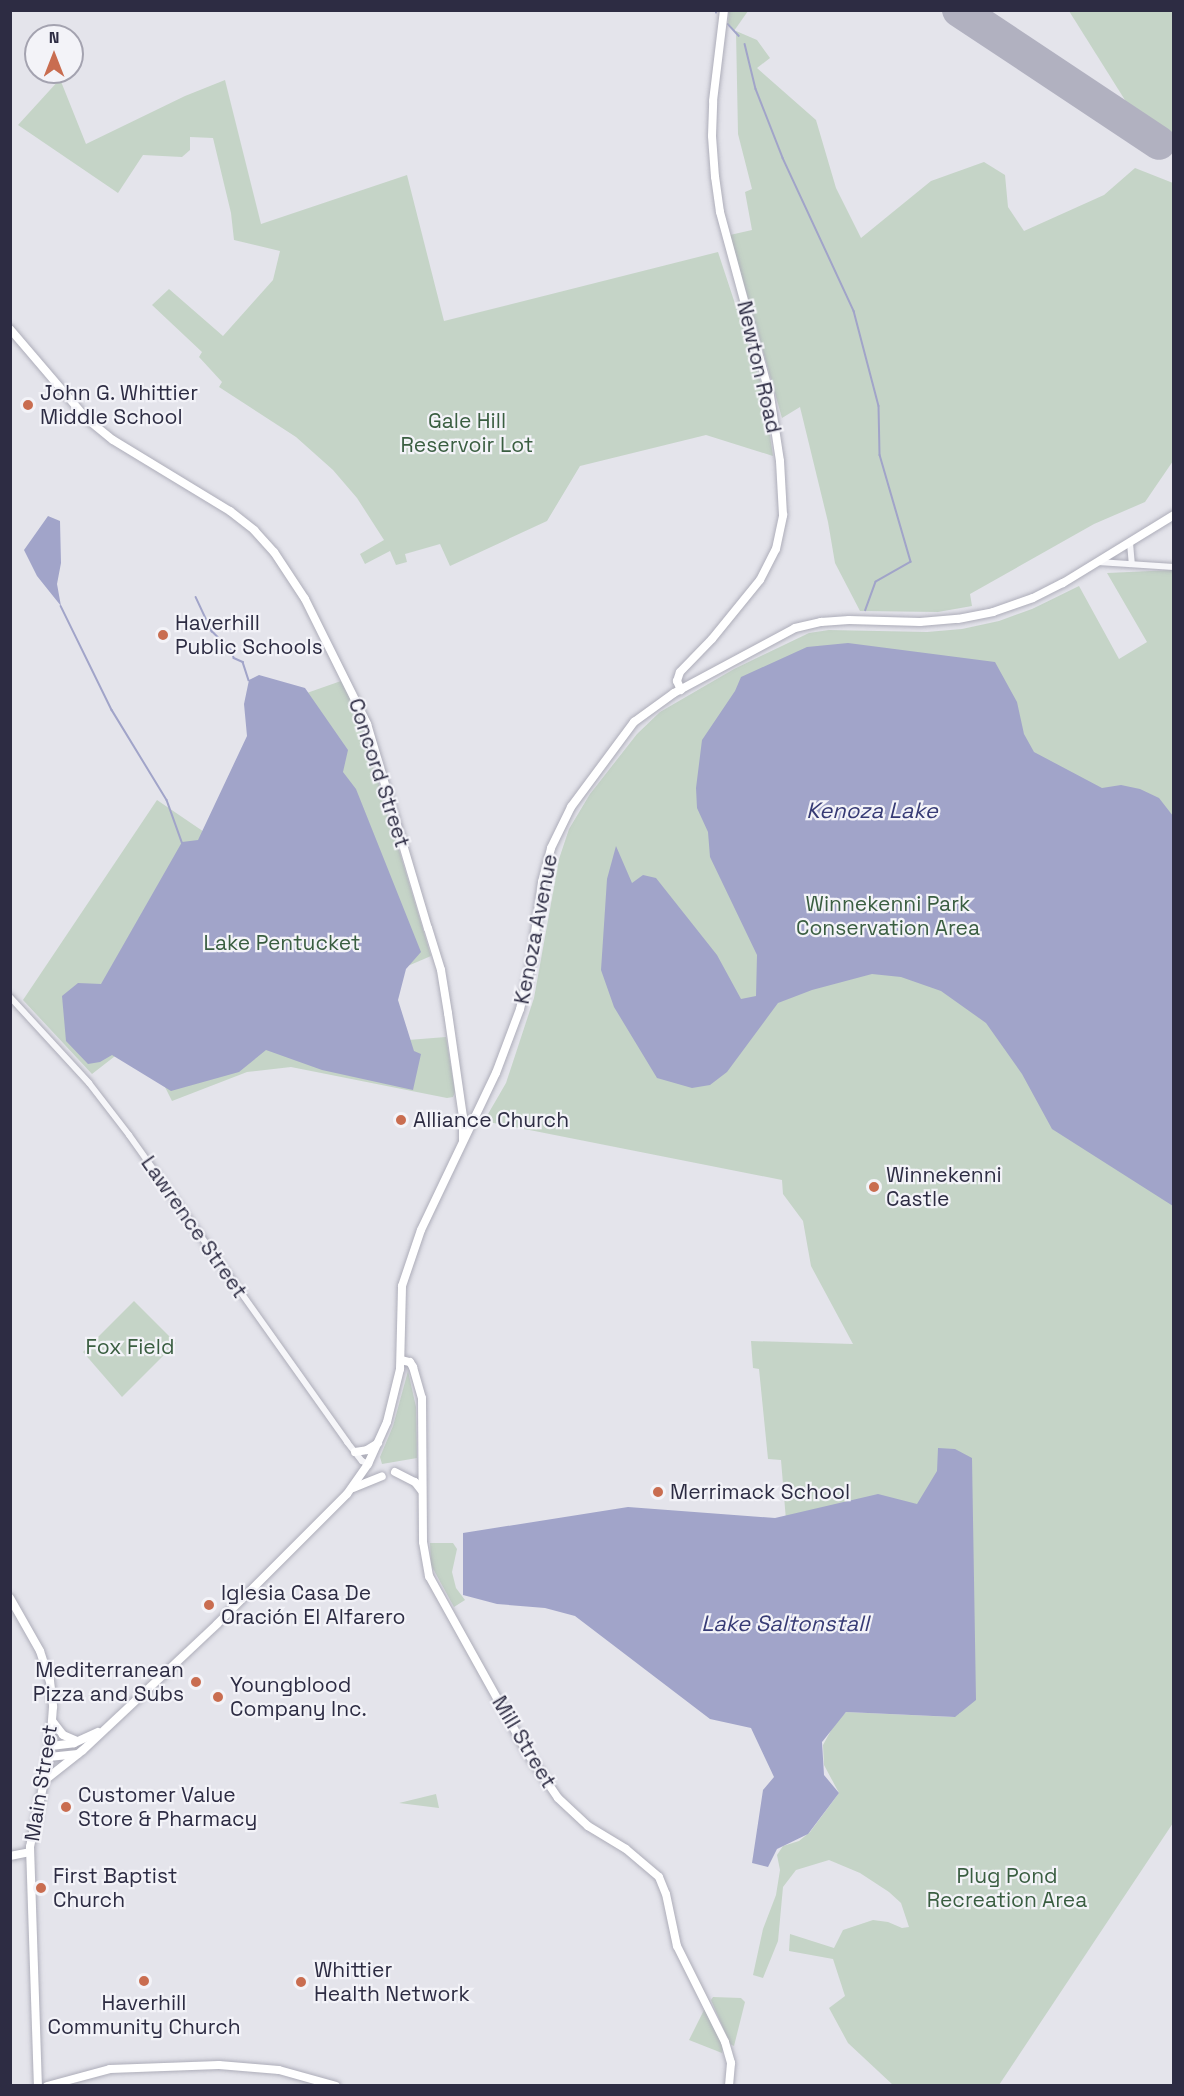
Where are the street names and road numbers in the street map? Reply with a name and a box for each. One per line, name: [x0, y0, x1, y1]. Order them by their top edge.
street label: Newton Road: [732, 298, 786, 436]
street label: Concord Street: [343, 695, 415, 851]
street label: Kenoza Avenue: [509, 852, 563, 1006]
street label: Lawrence Street: [136, 1151, 252, 1303]
street label: Mill Street: [487, 1691, 561, 1793]
street label: Main Street: [19, 1723, 63, 1843]

